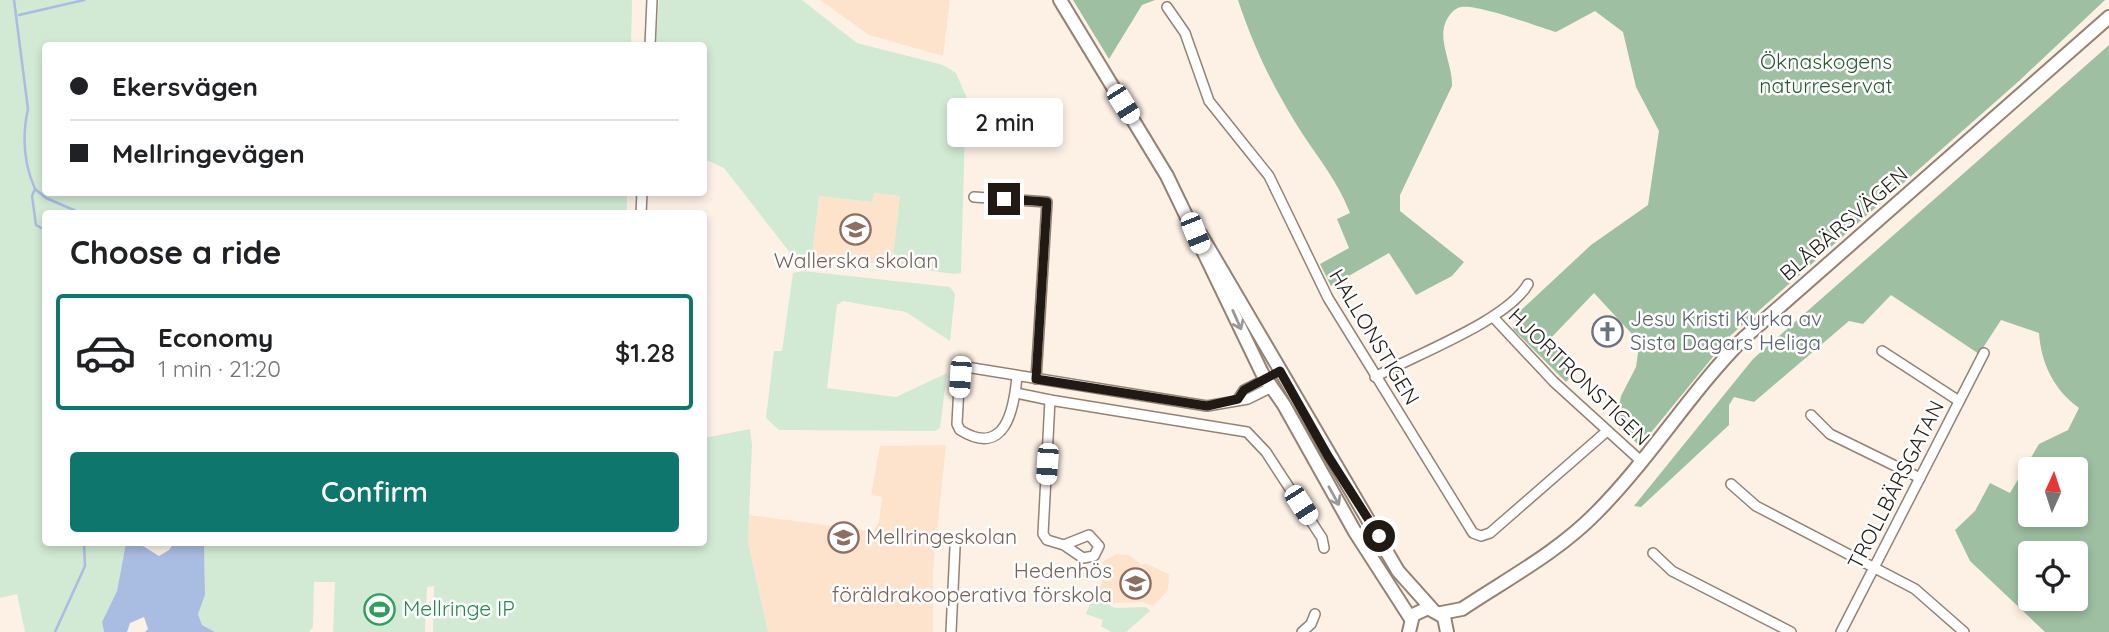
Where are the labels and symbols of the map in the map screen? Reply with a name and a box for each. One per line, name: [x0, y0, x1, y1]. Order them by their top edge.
park label: Öknaskogens naturreservat: [1759, 48, 1893, 98]
car: [1103, 81, 1144, 127]
callout: 2 min: [946, 97, 1062, 146]
street label: BLÅBÄRSVÄGEN: [1774, 161, 1913, 286]
route end: [988, 183, 1020, 215]
car: [1178, 210, 1213, 256]
school or university icon: Wallerska skolan: [839, 212, 873, 246]
place label: Wallerska skolan: [774, 247, 938, 273]
street label: HALLONSTIGEN: [1324, 264, 1426, 409]
street label: HJORTRONSTIGEN: [1504, 302, 1656, 450]
place label: Jesu Kristi Kyrka av Sista Dagars Heliga: [1630, 305, 1822, 355]
one-way arrow: [1231, 309, 1244, 330]
church icon: Jesu Kristi Kyrka av Sista Dagars Heliga: [1590, 314, 1624, 348]
car: [949, 355, 972, 399]
street label: TROLLBÄRSGATAN: [1841, 396, 1949, 573]
car: [1036, 442, 1059, 486]
north arrow: [2018, 457, 2088, 527]
car: [1281, 482, 1322, 528]
one-way arrow: [1328, 485, 1341, 506]
school or university icon: Mellringeskolan: [826, 520, 860, 554]
route start: [1363, 520, 1395, 552]
place label: Mellringeskolan: [866, 523, 1017, 549]
place label: Hedenhös föräldrakooperativa förskola: [832, 557, 1112, 607]
school or university icon: Hedenhös föräldrakooperativa förskola: [1118, 566, 1152, 600]
sports icon: Mellringe IP: [363, 592, 397, 626]
place label: Mellringe IP: [403, 595, 515, 621]

